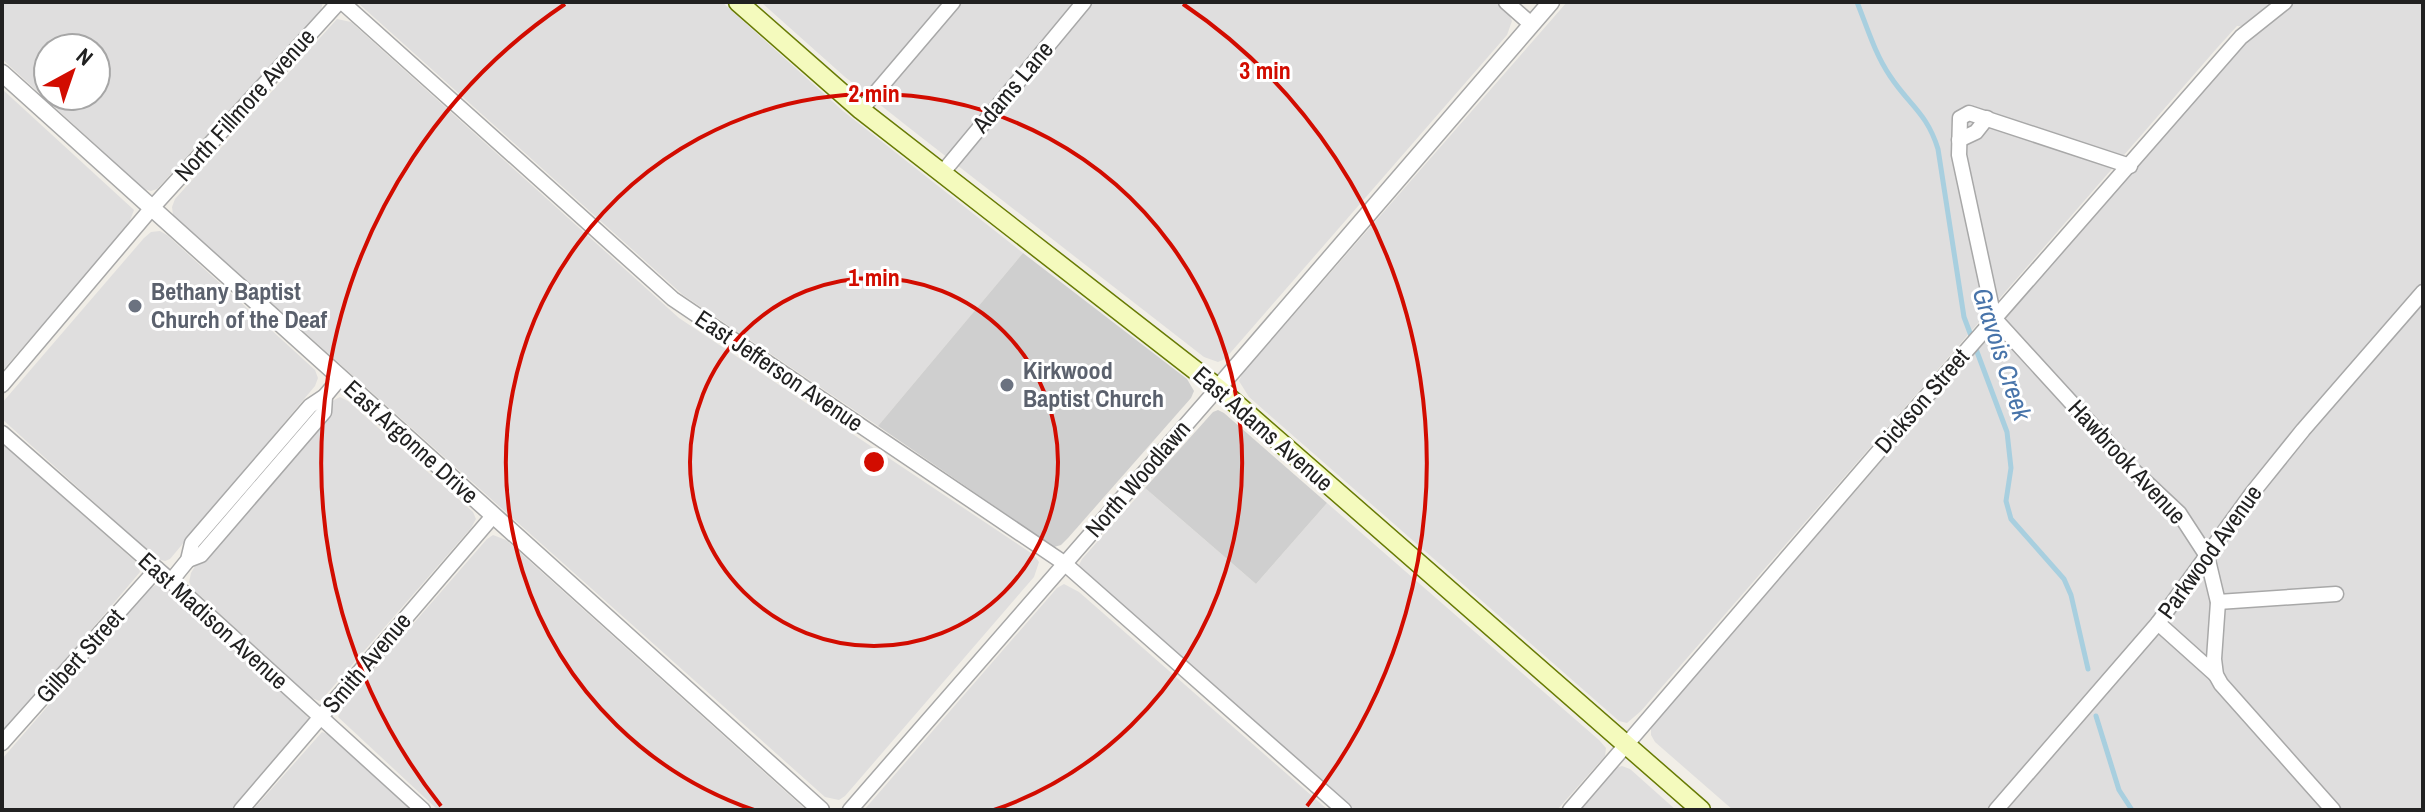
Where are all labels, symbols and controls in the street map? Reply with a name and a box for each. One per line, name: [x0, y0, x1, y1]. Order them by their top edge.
street label: North Fillmore Avenue: [167, 21, 322, 188]
north arrow: [32, 32, 112, 112]
street label: Adams Lane: [964, 34, 1060, 140]
text: N: [70, 41, 99, 72]
text: 3 min: [1239, 54, 1291, 86]
text: 2 min: [848, 77, 900, 109]
text: 1 min: [848, 261, 900, 293]
place label: Bethany Baptist Church of the Deaf: [151, 275, 327, 335]
water label: Gravois Creek: [1965, 283, 2041, 426]
marker: Bethany Baptist Church of the Deaf: [126, 297, 144, 315]
street label: East Jefferson Avenue: [689, 302, 870, 438]
street label: Dickson Street: [1867, 341, 1976, 460]
place label: Kirkwood Baptist Church: [1023, 354, 1164, 414]
street label: East Adams Avenue: [1187, 358, 1341, 498]
street label: East Argonne Drive: [338, 372, 486, 510]
marker: Kirkwood Baptist Church: [998, 376, 1016, 394]
street label: Hawbrook Avenue: [2062, 392, 2194, 531]
street label: North Woodlawn: [1078, 413, 1197, 544]
centre of rings: [860, 448, 888, 476]
street label: Parkwood Avenue: [2150, 478, 2269, 625]
street label: East Madison Avenue: [132, 544, 295, 696]
street label: Gilbert Street: [28, 601, 131, 710]
street label: Smith Avenue: [315, 605, 418, 719]

